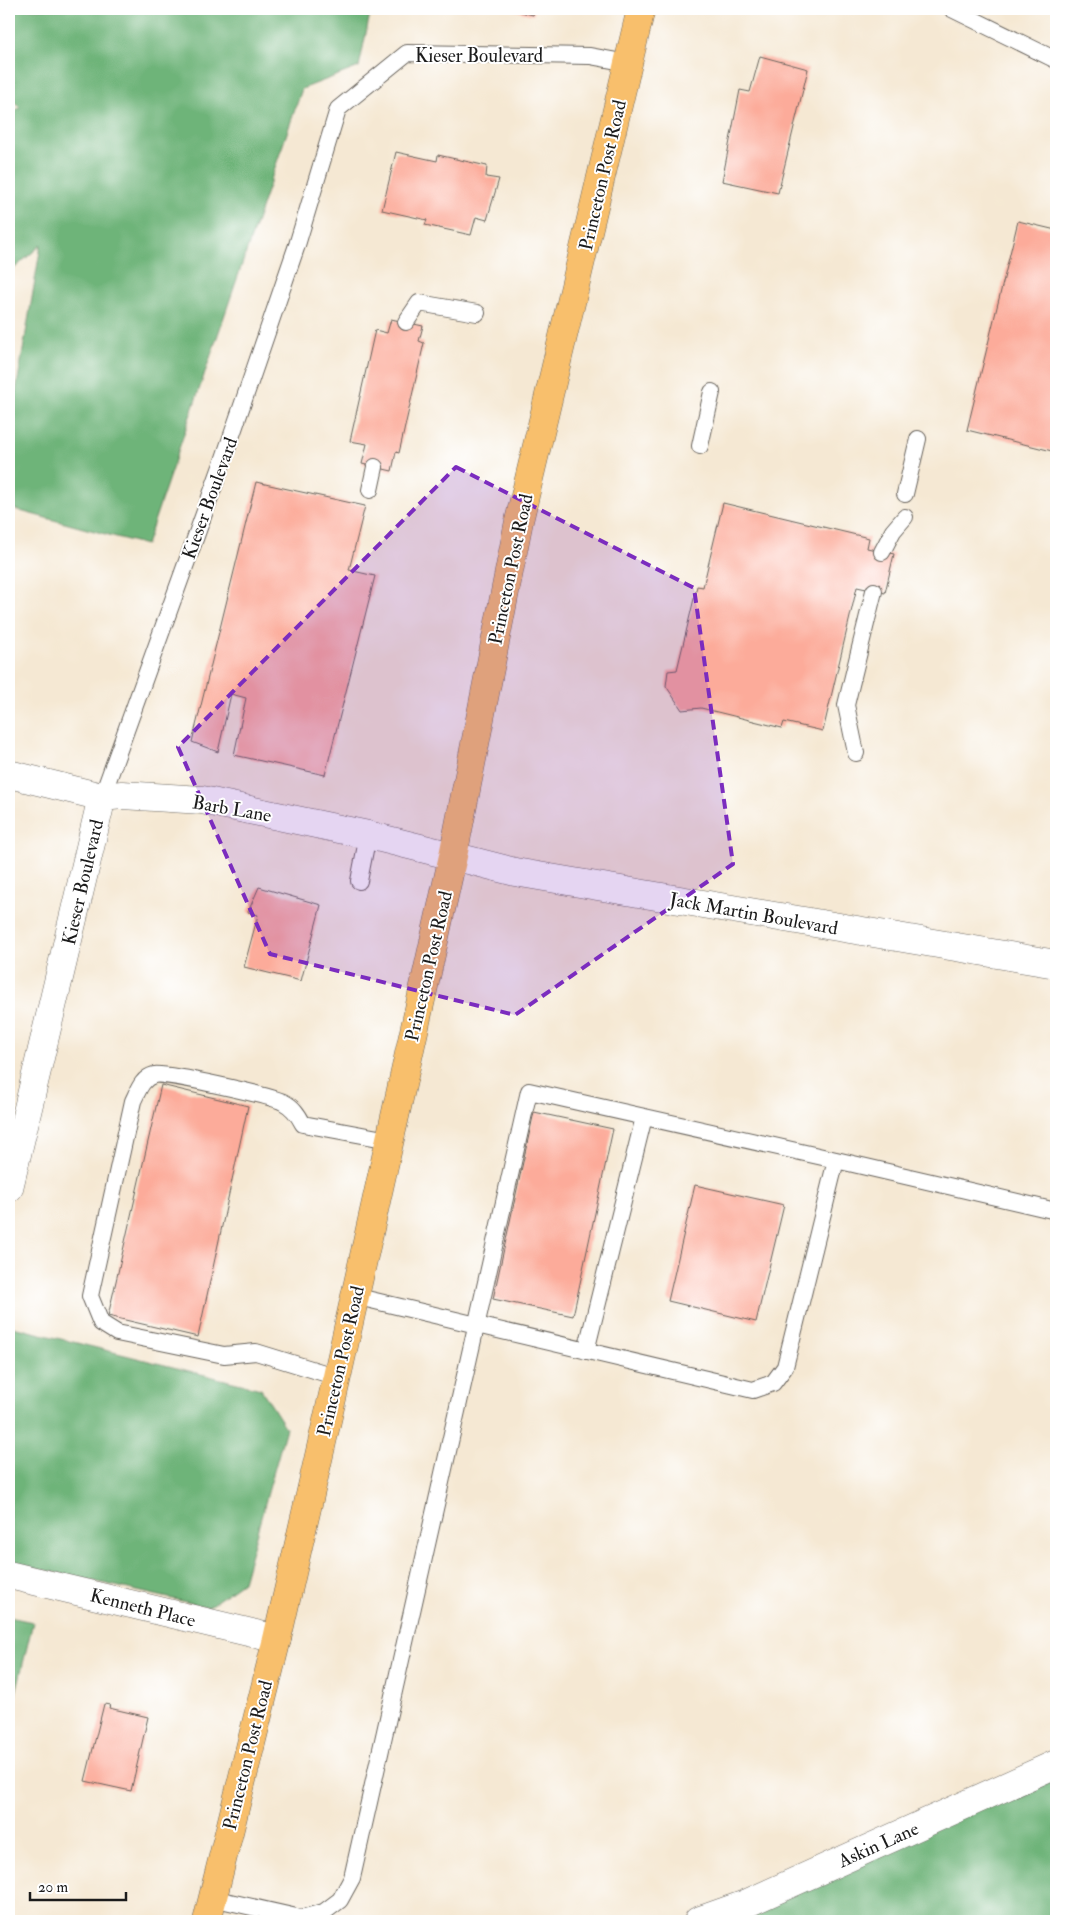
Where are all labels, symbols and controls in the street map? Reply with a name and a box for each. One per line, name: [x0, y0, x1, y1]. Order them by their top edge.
street label: Kieser Boulevard: [415, 44, 544, 68]
street label: Princeton Post Road: [574, 97, 632, 253]
street label: Kieser Boulevard: [177, 433, 243, 563]
street label: Princeton Post Road: [483, 491, 539, 647]
street label: Barb Lane: [190, 790, 273, 828]
street label: Kieser Boulevard: [57, 816, 109, 947]
street label: Jack Martin Boulevard: [667, 887, 840, 941]
street label: Princeton Post Road: [400, 888, 458, 1044]
street label: Princeton Post Road: [312, 1283, 370, 1439]
street label: Kenneth Place: [87, 1583, 198, 1633]
street label: Princeton Post Road: [218, 1677, 278, 1833]
street label: Askin Lane: [833, 1816, 923, 1874]
scale bar: [30, 1870, 126, 1902]
text: 20 m: [38, 1878, 68, 1897]

